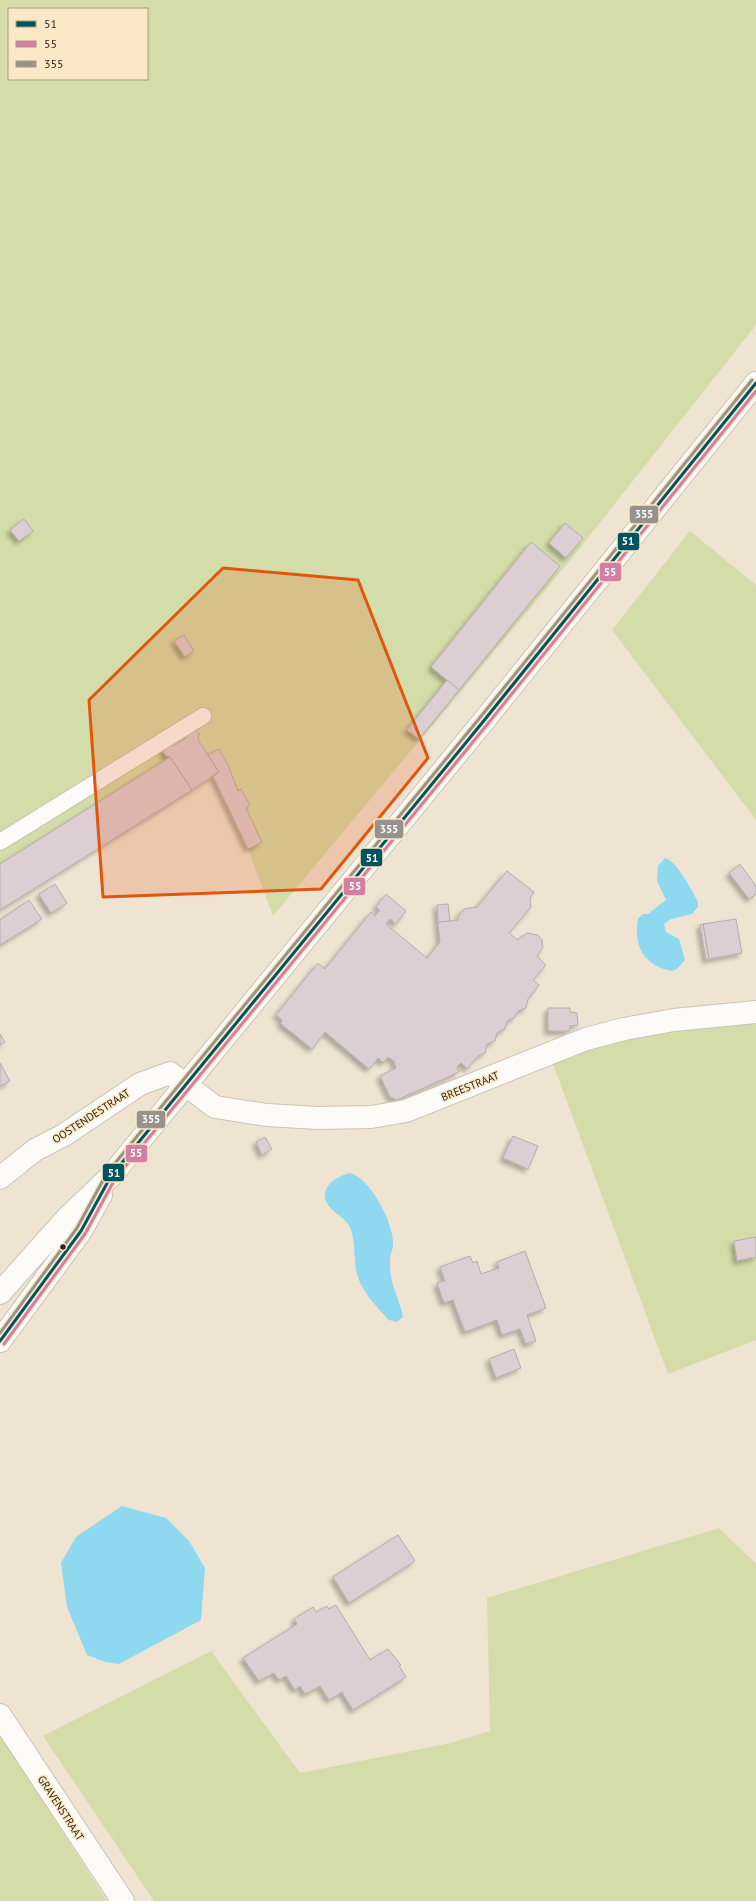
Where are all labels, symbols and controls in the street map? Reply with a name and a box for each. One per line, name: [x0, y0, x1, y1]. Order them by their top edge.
legend: [8, 8, 148, 80]
text: 51: [44, 16, 57, 31]
text: 55: [44, 36, 57, 51]
text: 355: [44, 56, 64, 71]
line badge: 355: [629, 505, 659, 524]
text: 355: [635, 507, 653, 521]
line badge: 51: [617, 532, 640, 551]
text: 51: [622, 534, 634, 548]
line badge: 55: [599, 562, 622, 582]
text: 55: [604, 565, 616, 579]
line badge: 355: [374, 819, 404, 839]
text: 355: [380, 822, 398, 836]
line badge: 51: [360, 848, 383, 867]
text: 51: [366, 851, 378, 865]
line badge: 55: [343, 877, 366, 896]
text: 55: [349, 879, 361, 893]
street label: BREESTRAAT: [439, 1068, 501, 1104]
street label: OOSTENDESTRAAT: [50, 1086, 132, 1146]
line badge: 355: [136, 1110, 166, 1129]
text: 355: [142, 1112, 160, 1126]
line badge: 55: [125, 1144, 148, 1163]
text: 55: [130, 1146, 142, 1160]
line badge: 51: [102, 1163, 125, 1182]
text: 51: [108, 1166, 120, 1180]
unlabelled marker: [58, 1242, 68, 1252]
street label: GRAVENSTRAAT: [35, 1773, 87, 1843]

